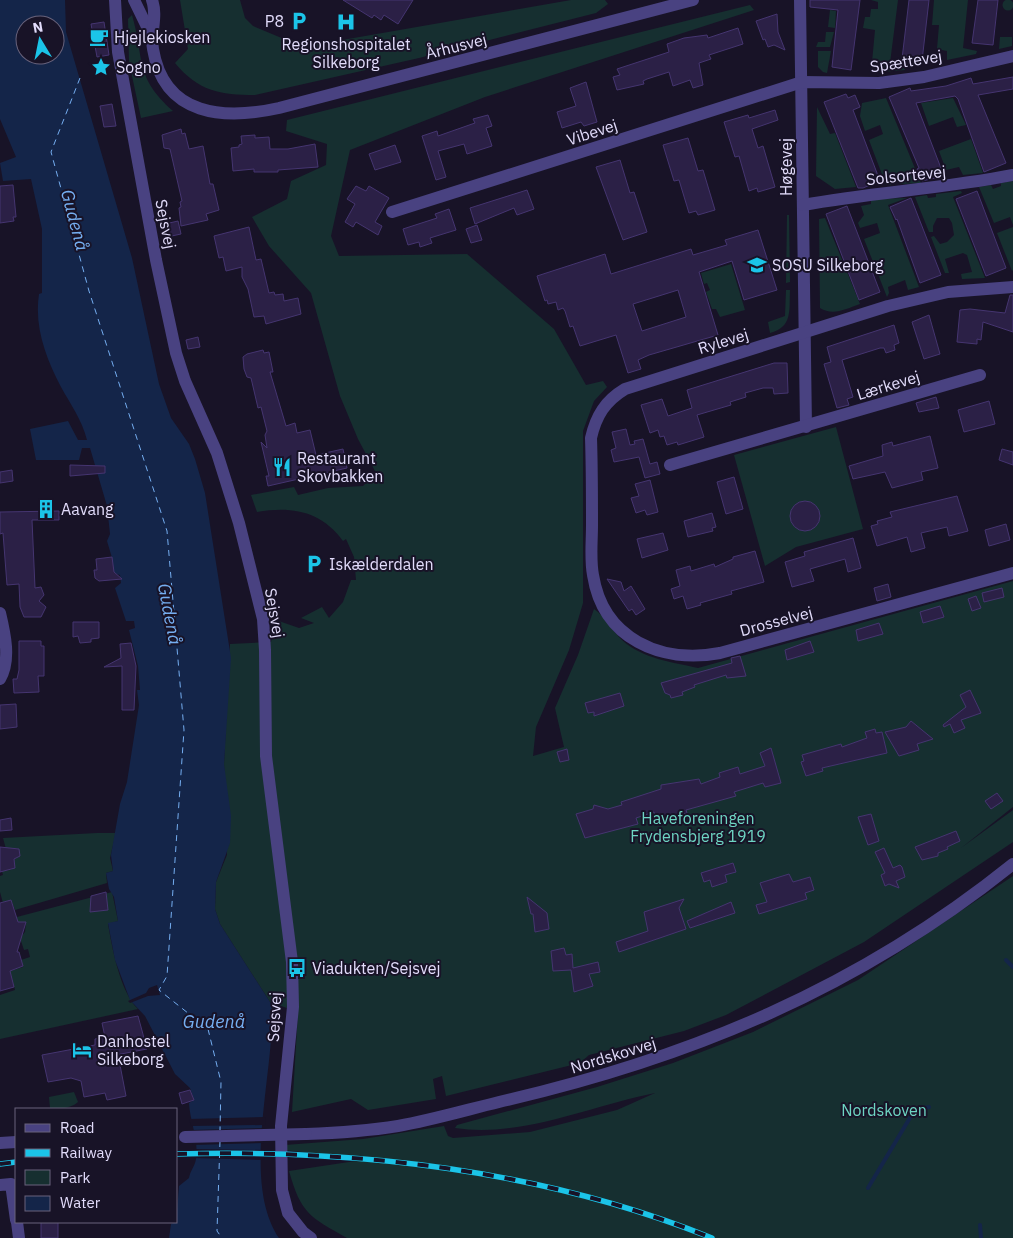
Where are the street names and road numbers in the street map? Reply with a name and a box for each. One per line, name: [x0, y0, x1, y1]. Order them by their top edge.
street label: Århusvej: [423, 28, 489, 63]
street label: Spættevej: [869, 45, 943, 77]
street label: Vibevej: [564, 114, 620, 150]
street label: Høgevej: [776, 138, 796, 196]
street label: Solsortevej: [865, 161, 947, 189]
street label: Sejsvej: [151, 197, 181, 251]
street label: Rylevej: [695, 324, 751, 358]
street label: Lærkevej: [854, 366, 922, 404]
street label: Sejsvej: [261, 587, 289, 639]
street label: Drosselvej: [737, 602, 815, 640]
street label: Sejsvej: [263, 991, 285, 1043]
street label: Nordskovvej: [568, 1032, 658, 1078]

